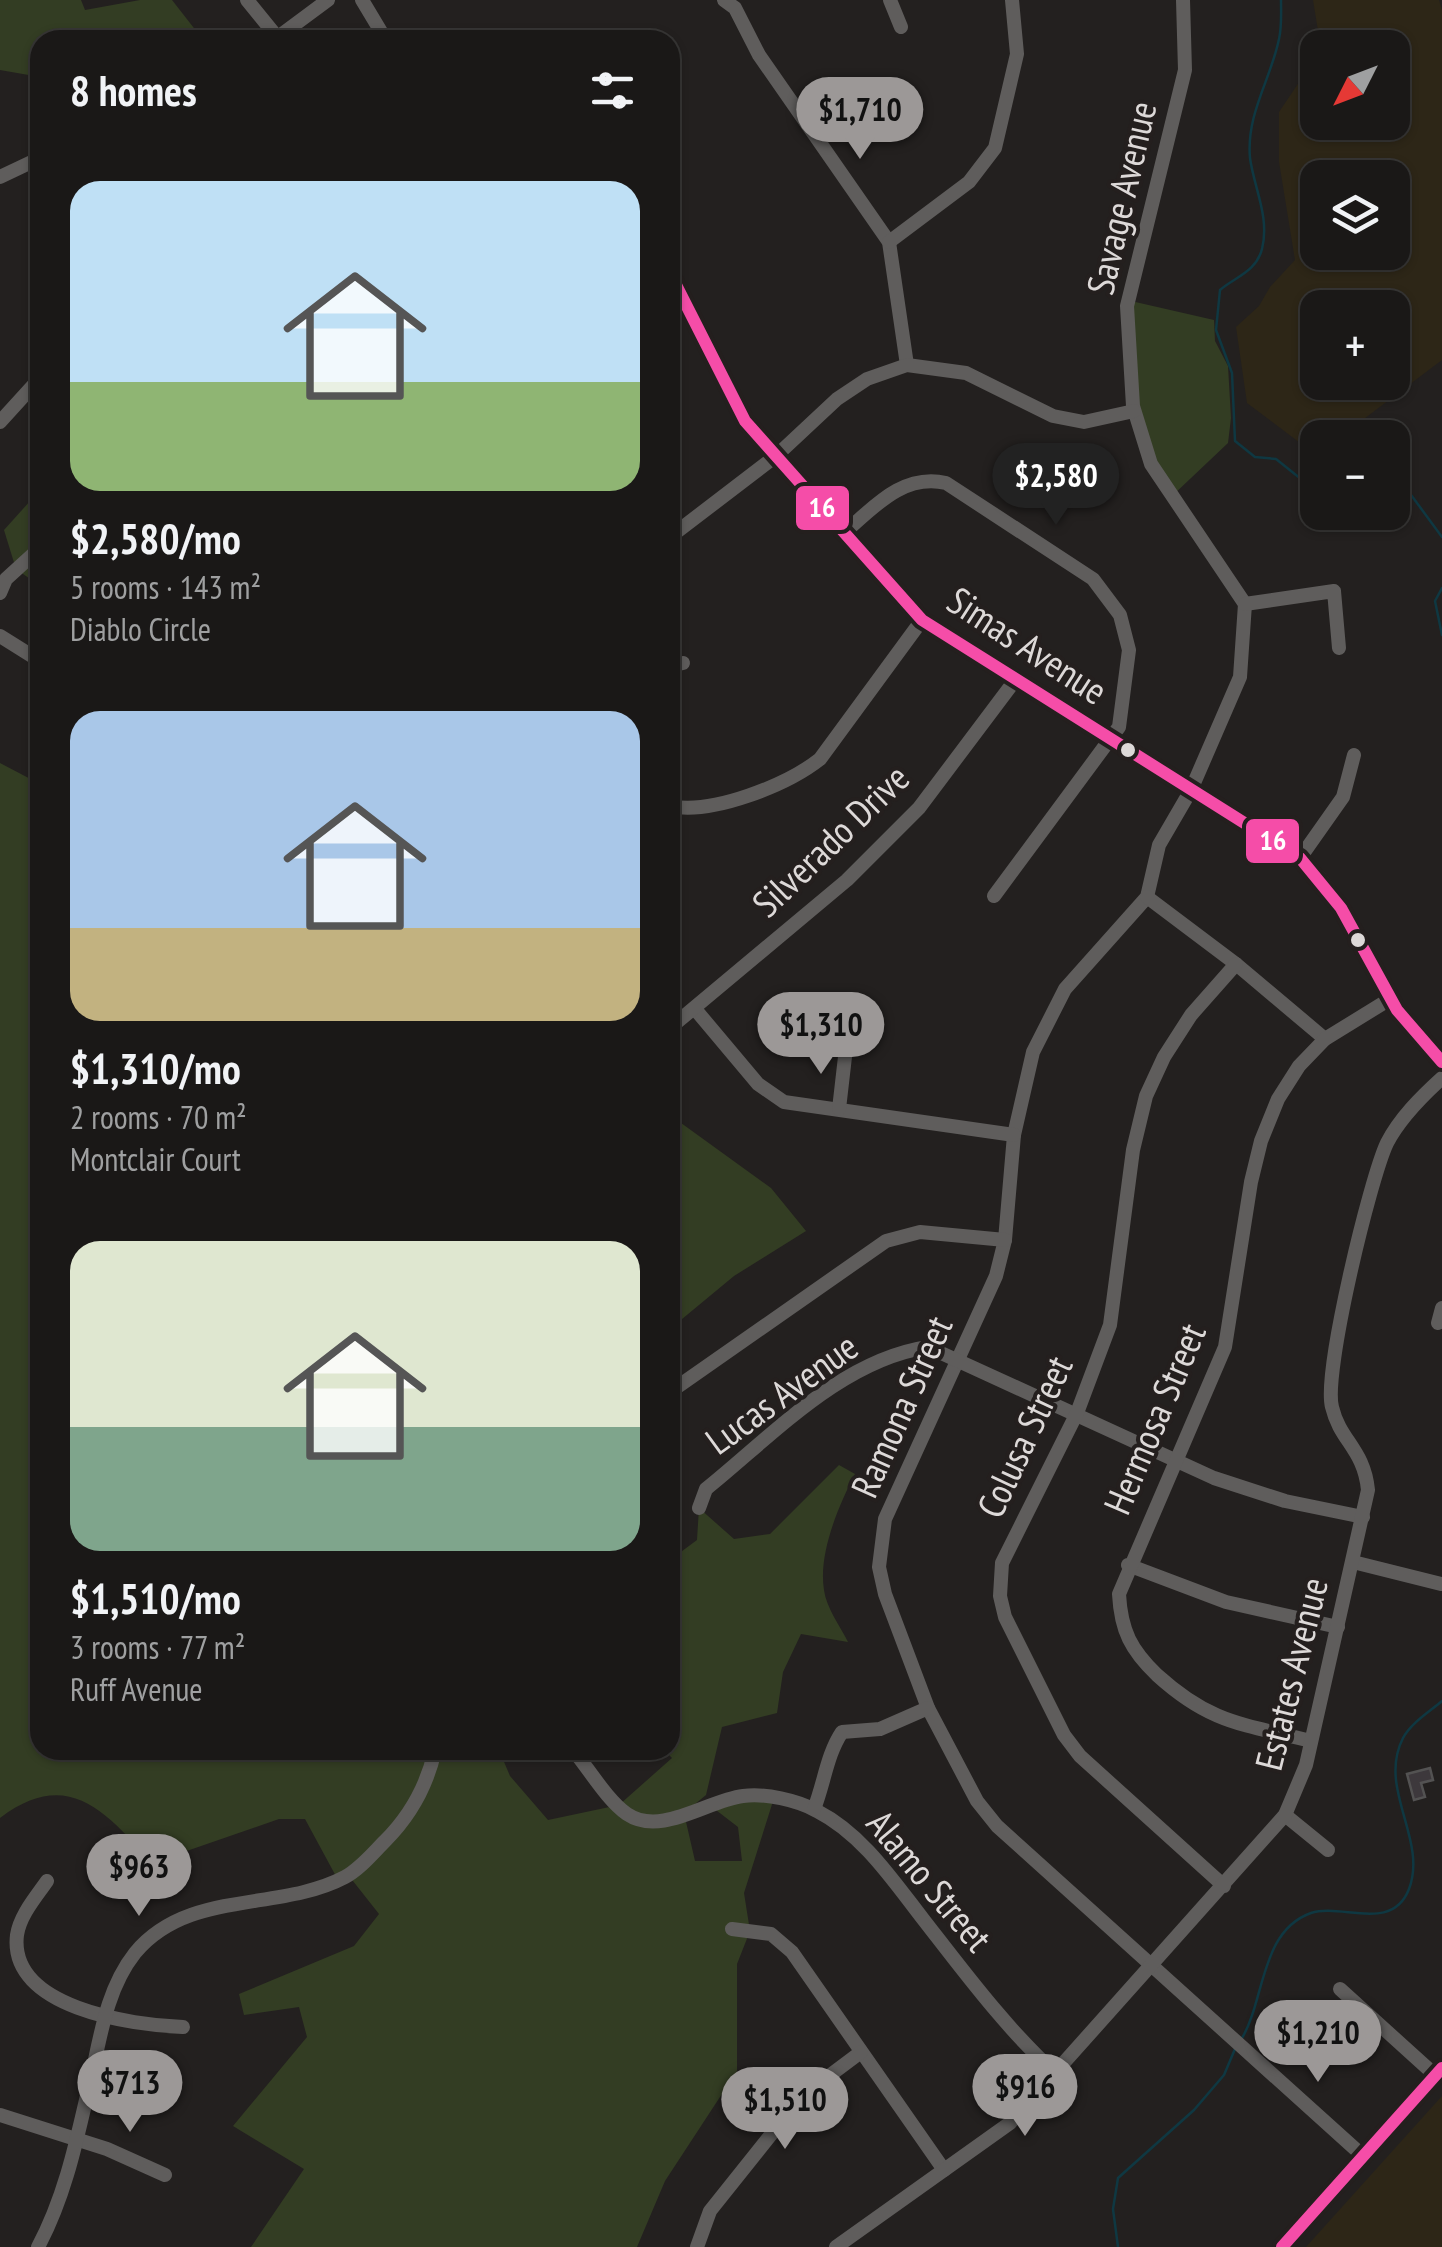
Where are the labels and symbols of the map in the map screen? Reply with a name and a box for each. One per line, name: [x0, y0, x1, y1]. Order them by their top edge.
north arrow: [1300, 30, 1410, 140]
pin: $1,710: [779, 77, 941, 162]
street label: Savage Avenue: [1075, 96, 1167, 299]
pin: $2,580: [975, 443, 1137, 528]
line badge: 16: [794, 484, 851, 532]
text: 16: [809, 488, 835, 525]
street label: Simas Avenue: [939, 575, 1117, 714]
unlabelled marker: [1118, 740, 1138, 760]
street label: Silverado Drive: [741, 753, 919, 927]
line badge: 16: [1244, 817, 1301, 865]
text: 16: [1260, 821, 1286, 858]
unlabelled marker: [1348, 930, 1368, 950]
pin: $1,310: [740, 992, 902, 1077]
street label: Ramona Street: [839, 1308, 963, 1505]
street label: Hermosa Street: [1092, 1315, 1216, 1521]
street label: Lucas Avenue: [695, 1321, 867, 1464]
street label: Colusa Street: [965, 1347, 1083, 1525]
street label: Estates Avenue: [1243, 1572, 1338, 1775]
street label: Alamo Street: [857, 1799, 1004, 1961]
pin: $963: [80, 1834, 198, 1919]
pin: $1,210: [1237, 2000, 1399, 2085]
pin: $713: [71, 2050, 189, 2135]
pin: $916: [966, 2054, 1084, 2139]
pin: $1,510: [704, 2067, 866, 2152]

